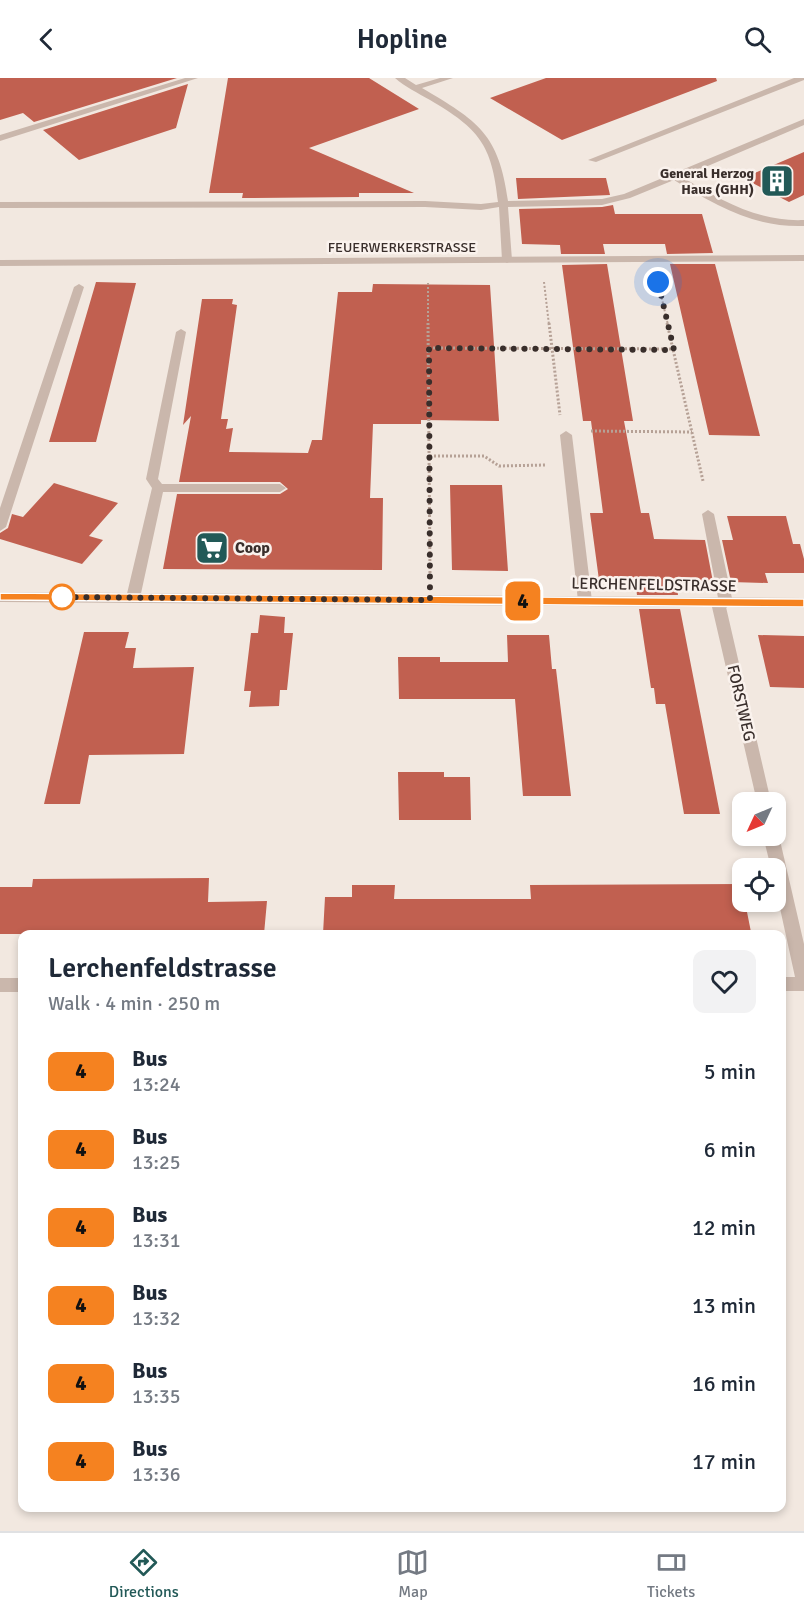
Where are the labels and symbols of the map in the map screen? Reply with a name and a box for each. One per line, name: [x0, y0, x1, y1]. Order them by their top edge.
building icon: General Herzog Haus (GHH): [759, 163, 795, 199]
place label: General Herzog Haus (GHH): [660, 165, 754, 198]
street label: FEUERWERKERSTRASSE: [328, 239, 476, 256]
your location: [643, 267, 673, 297]
supermarket icon: Coop: [194, 530, 230, 566]
place label: Coop: [235, 538, 270, 558]
street label: LERCHENFELDSTRASSE: [571, 574, 737, 596]
line badge: 4: [504, 582, 542, 620]
unlabelled marker: [49, 584, 75, 610]
street label: FORSTWEG: [723, 663, 759, 743]
north arrow: [732, 792, 786, 846]

